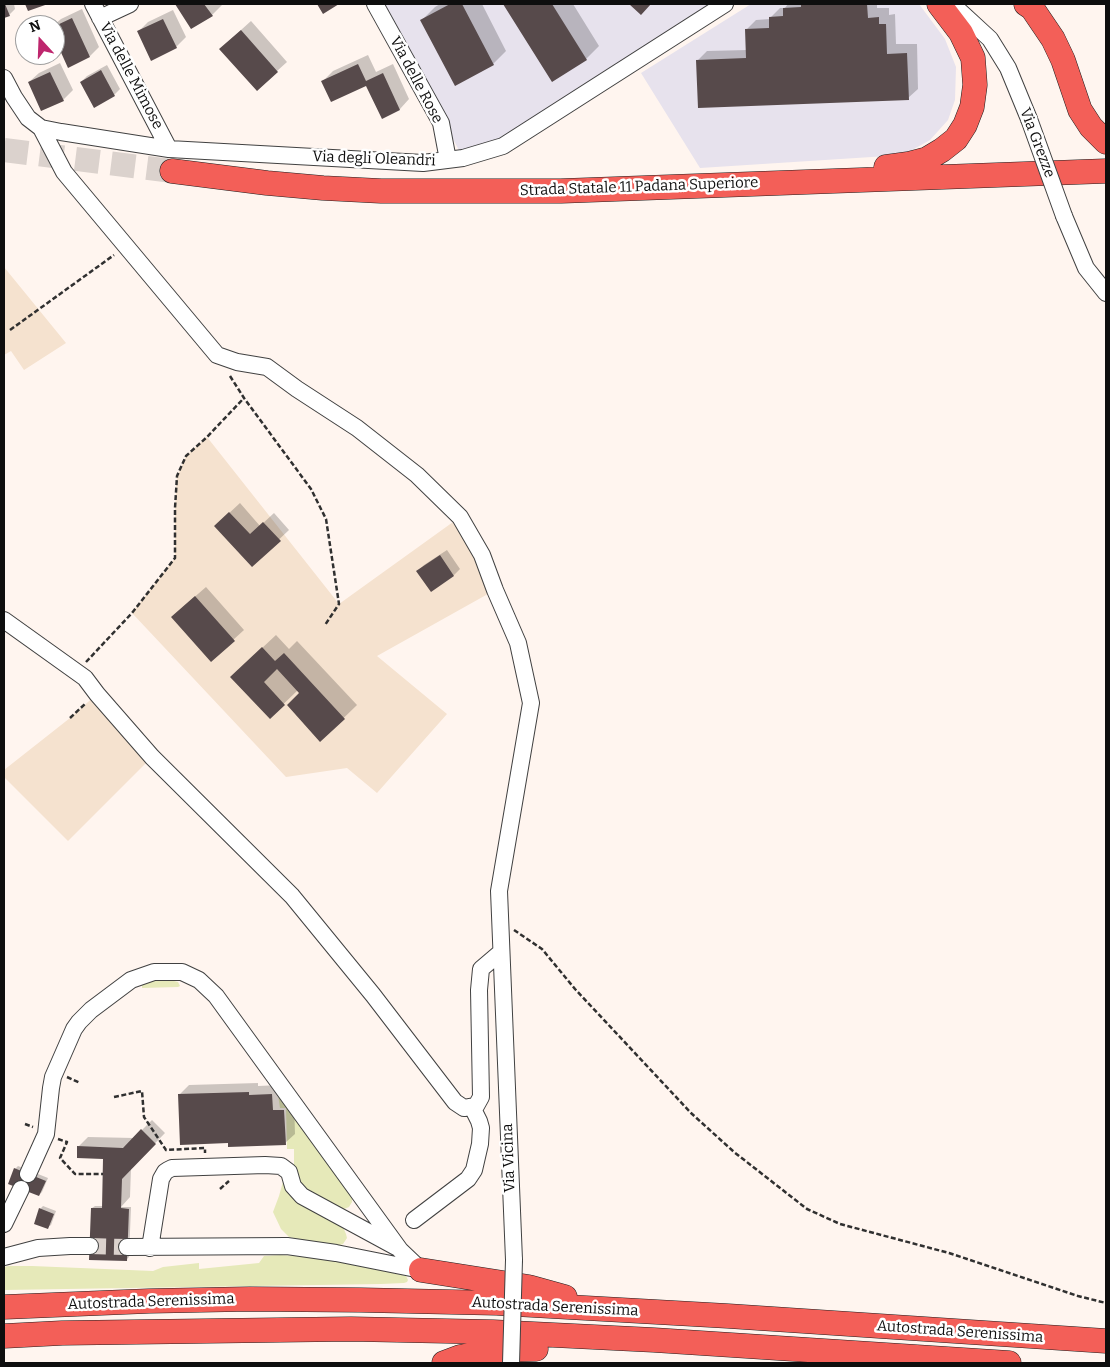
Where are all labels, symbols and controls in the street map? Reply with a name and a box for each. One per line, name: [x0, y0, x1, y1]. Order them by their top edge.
north arrow: [15, 15, 65, 65]
text: N: [27, 17, 43, 36]
street label: Via delle Mimose: [95, 20, 167, 132]
street label: Via delle Rose: [386, 34, 446, 126]
street label: Via Grezze: [1015, 106, 1059, 180]
street label: Via degli Oleandri: [312, 148, 436, 170]
street label: Strada Statale 11 Padana Superiore: [519, 174, 759, 200]
street label: Via Vicina: [499, 1123, 519, 1193]
street label: Autostrada Serenissima: [67, 1290, 235, 1314]
street label: Autostrada Serenissima: [471, 1294, 639, 1320]
street label: Autostrada Serenissima: [876, 1317, 1044, 1347]

